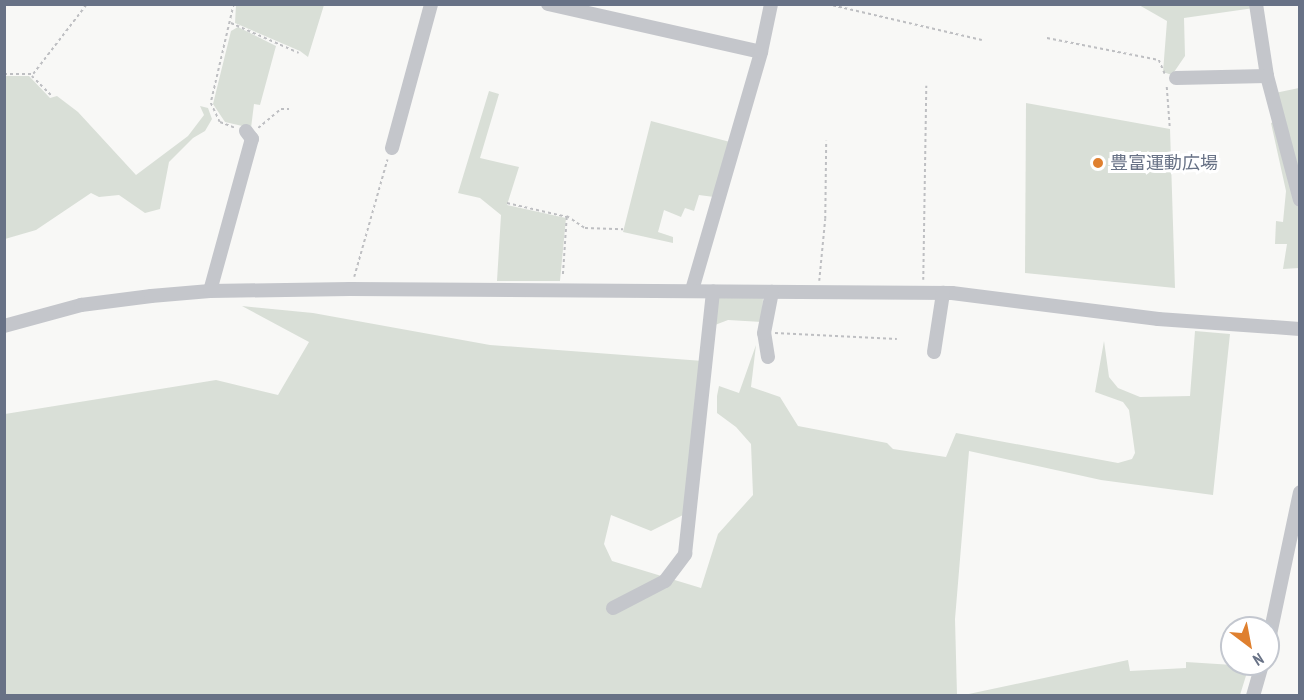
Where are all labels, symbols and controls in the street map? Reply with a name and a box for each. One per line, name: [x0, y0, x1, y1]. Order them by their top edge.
place label: 豊富運動広場: [1110, 152, 1218, 174]
marker: 豊富運動広場: [1091, 156, 1105, 170]
north arrow: [1220, 616, 1280, 676]
text: N: [1250, 649, 1267, 670]

